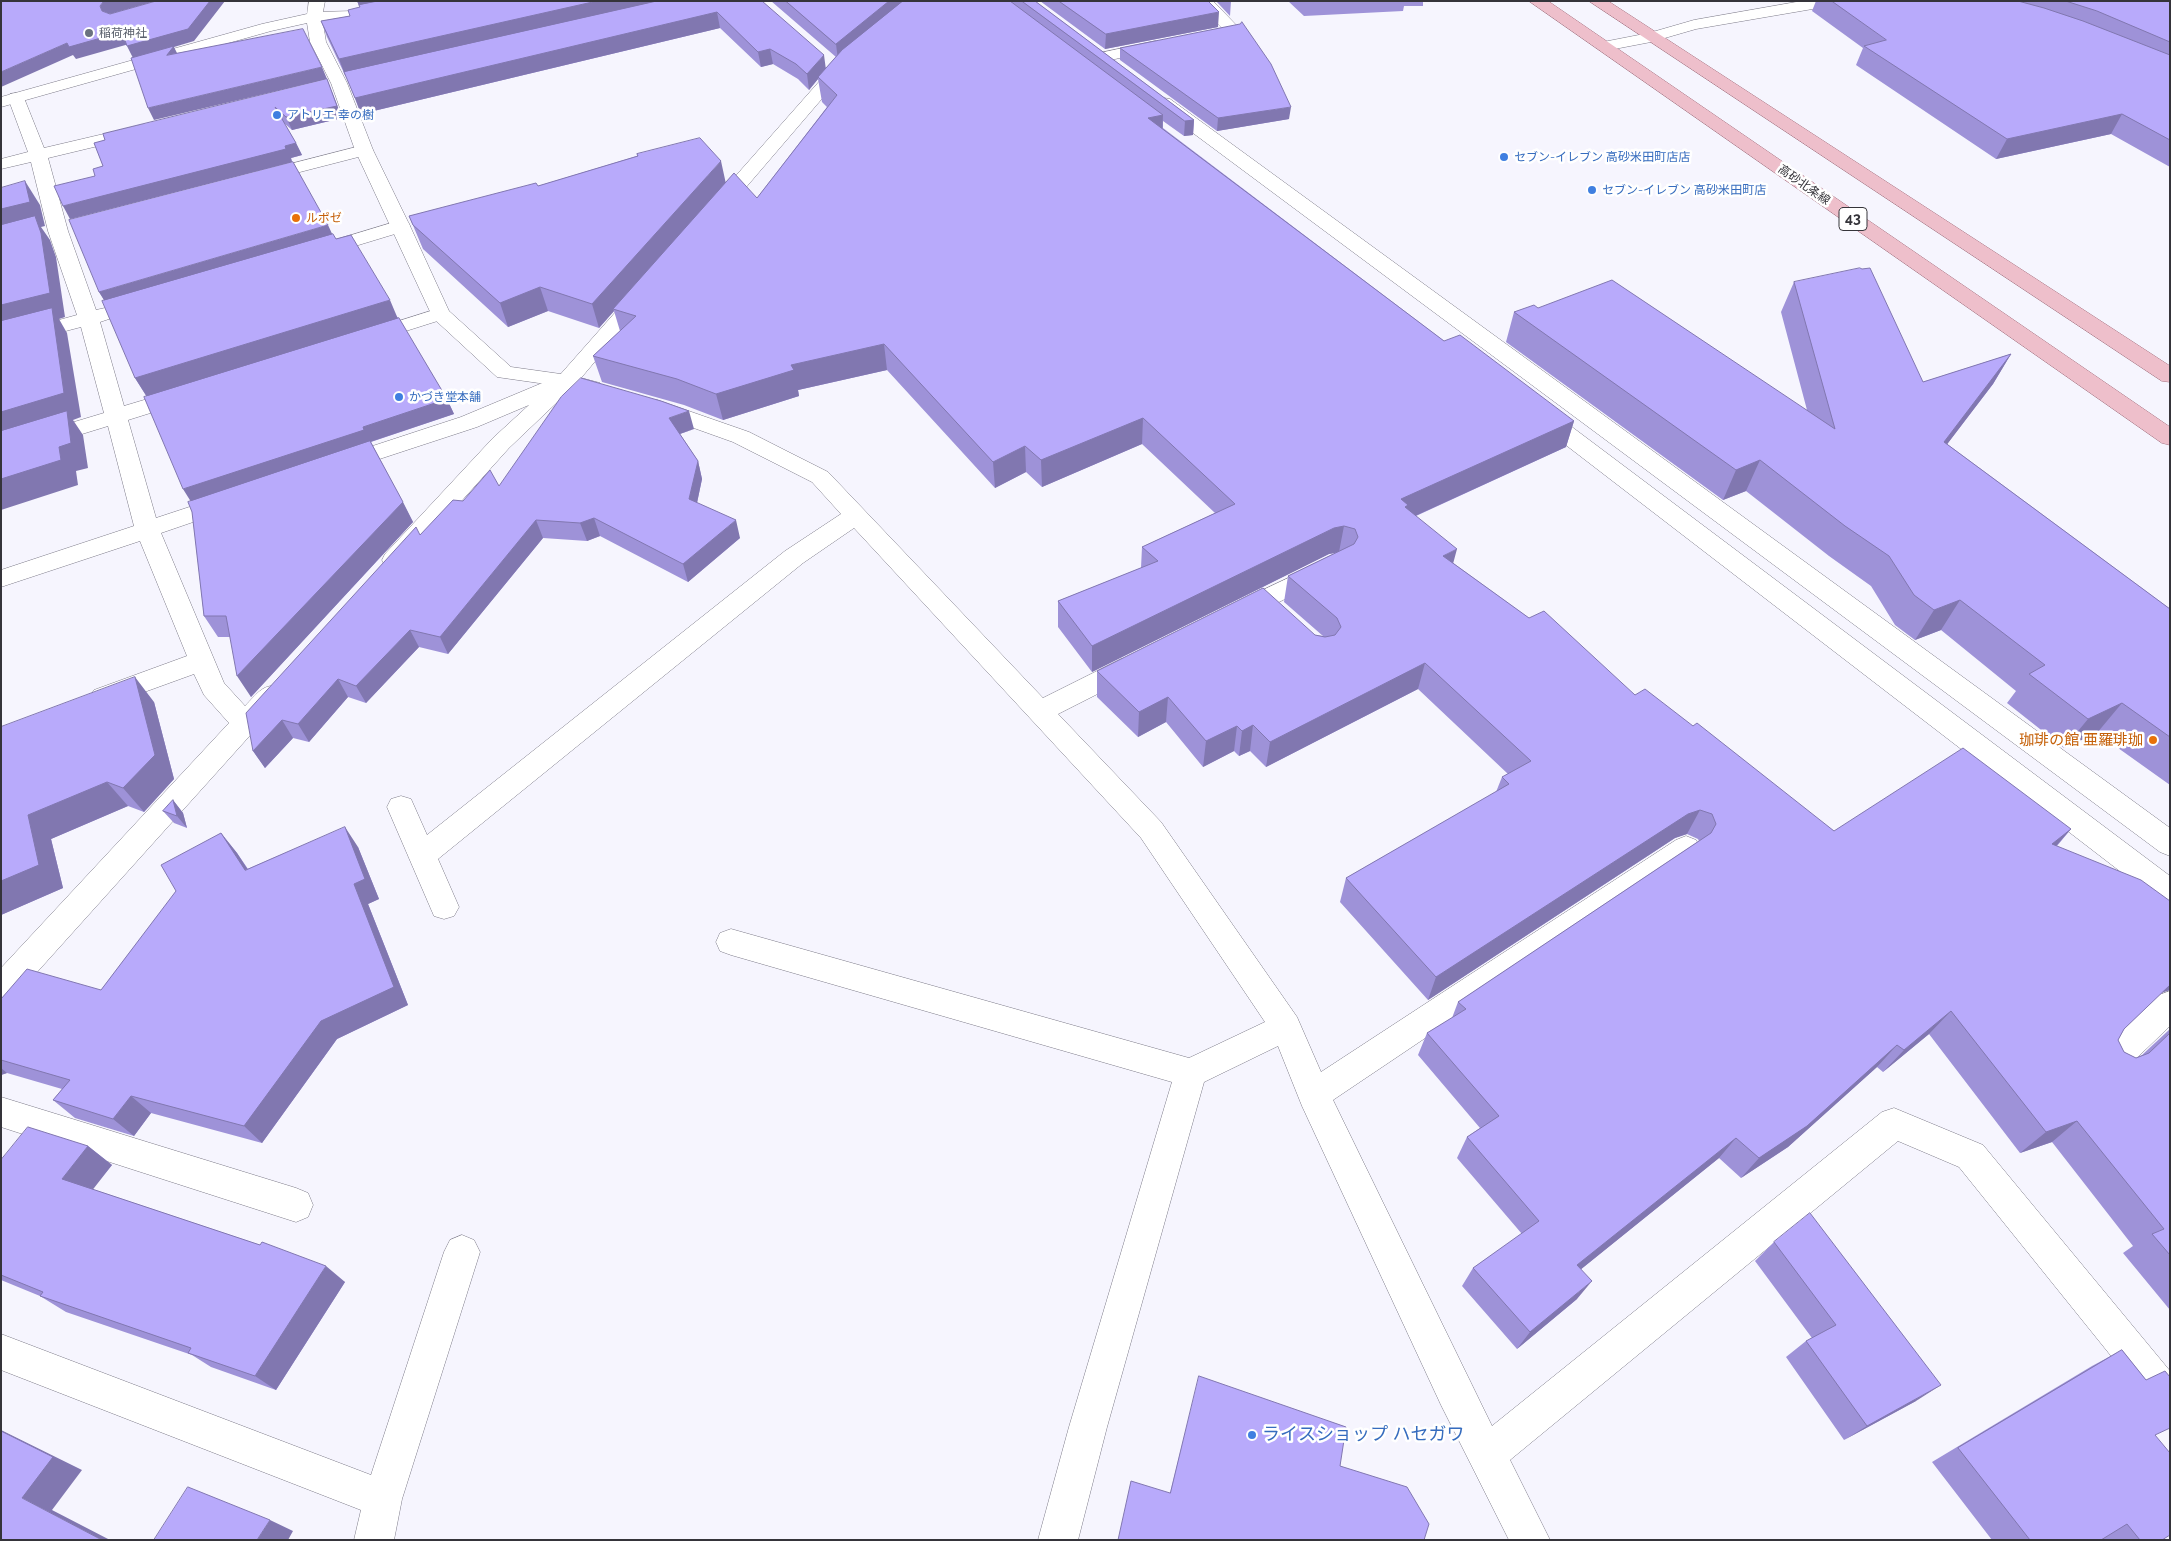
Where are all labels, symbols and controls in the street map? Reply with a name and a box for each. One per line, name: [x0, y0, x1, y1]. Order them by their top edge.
place label: 稲荷神社: [99, 26, 147, 40]
marker: 稲荷神社: [83, 27, 95, 39]
place label: アトリエ 幸の樹: [287, 108, 374, 122]
marker: アトリエ 幸の樹: [271, 109, 283, 121]
place label: セブン-イレブン 高砂米田町店店: [1514, 150, 1690, 164]
marker: セブン-イレブン 高砂米田町店店: [1498, 151, 1510, 163]
street label: 高砂北条線: [1775, 162, 1833, 208]
place label: セブン-イレブン 高砂米田町店: [1602, 183, 1766, 197]
marker: セブン-イレブン 高砂米田町店: [1586, 184, 1598, 196]
road number: 43: [1839, 208, 1867, 230]
place label: ルポゼ: [306, 211, 342, 225]
marker: ルポゼ: [290, 212, 302, 224]
place label: かづき堂本舗: [409, 390, 481, 404]
marker: かづき堂本舗: [393, 391, 405, 403]
place label: 珈琲の館 亜羅琲珈: [2019, 731, 2143, 749]
marker: 珈琲の館 亜羅琲珈: [2147, 734, 2159, 746]
place label: ライスショップ ハセガワ: [1262, 1424, 1465, 1446]
marker: ライスショップ ハセガワ: [1246, 1429, 1258, 1441]

